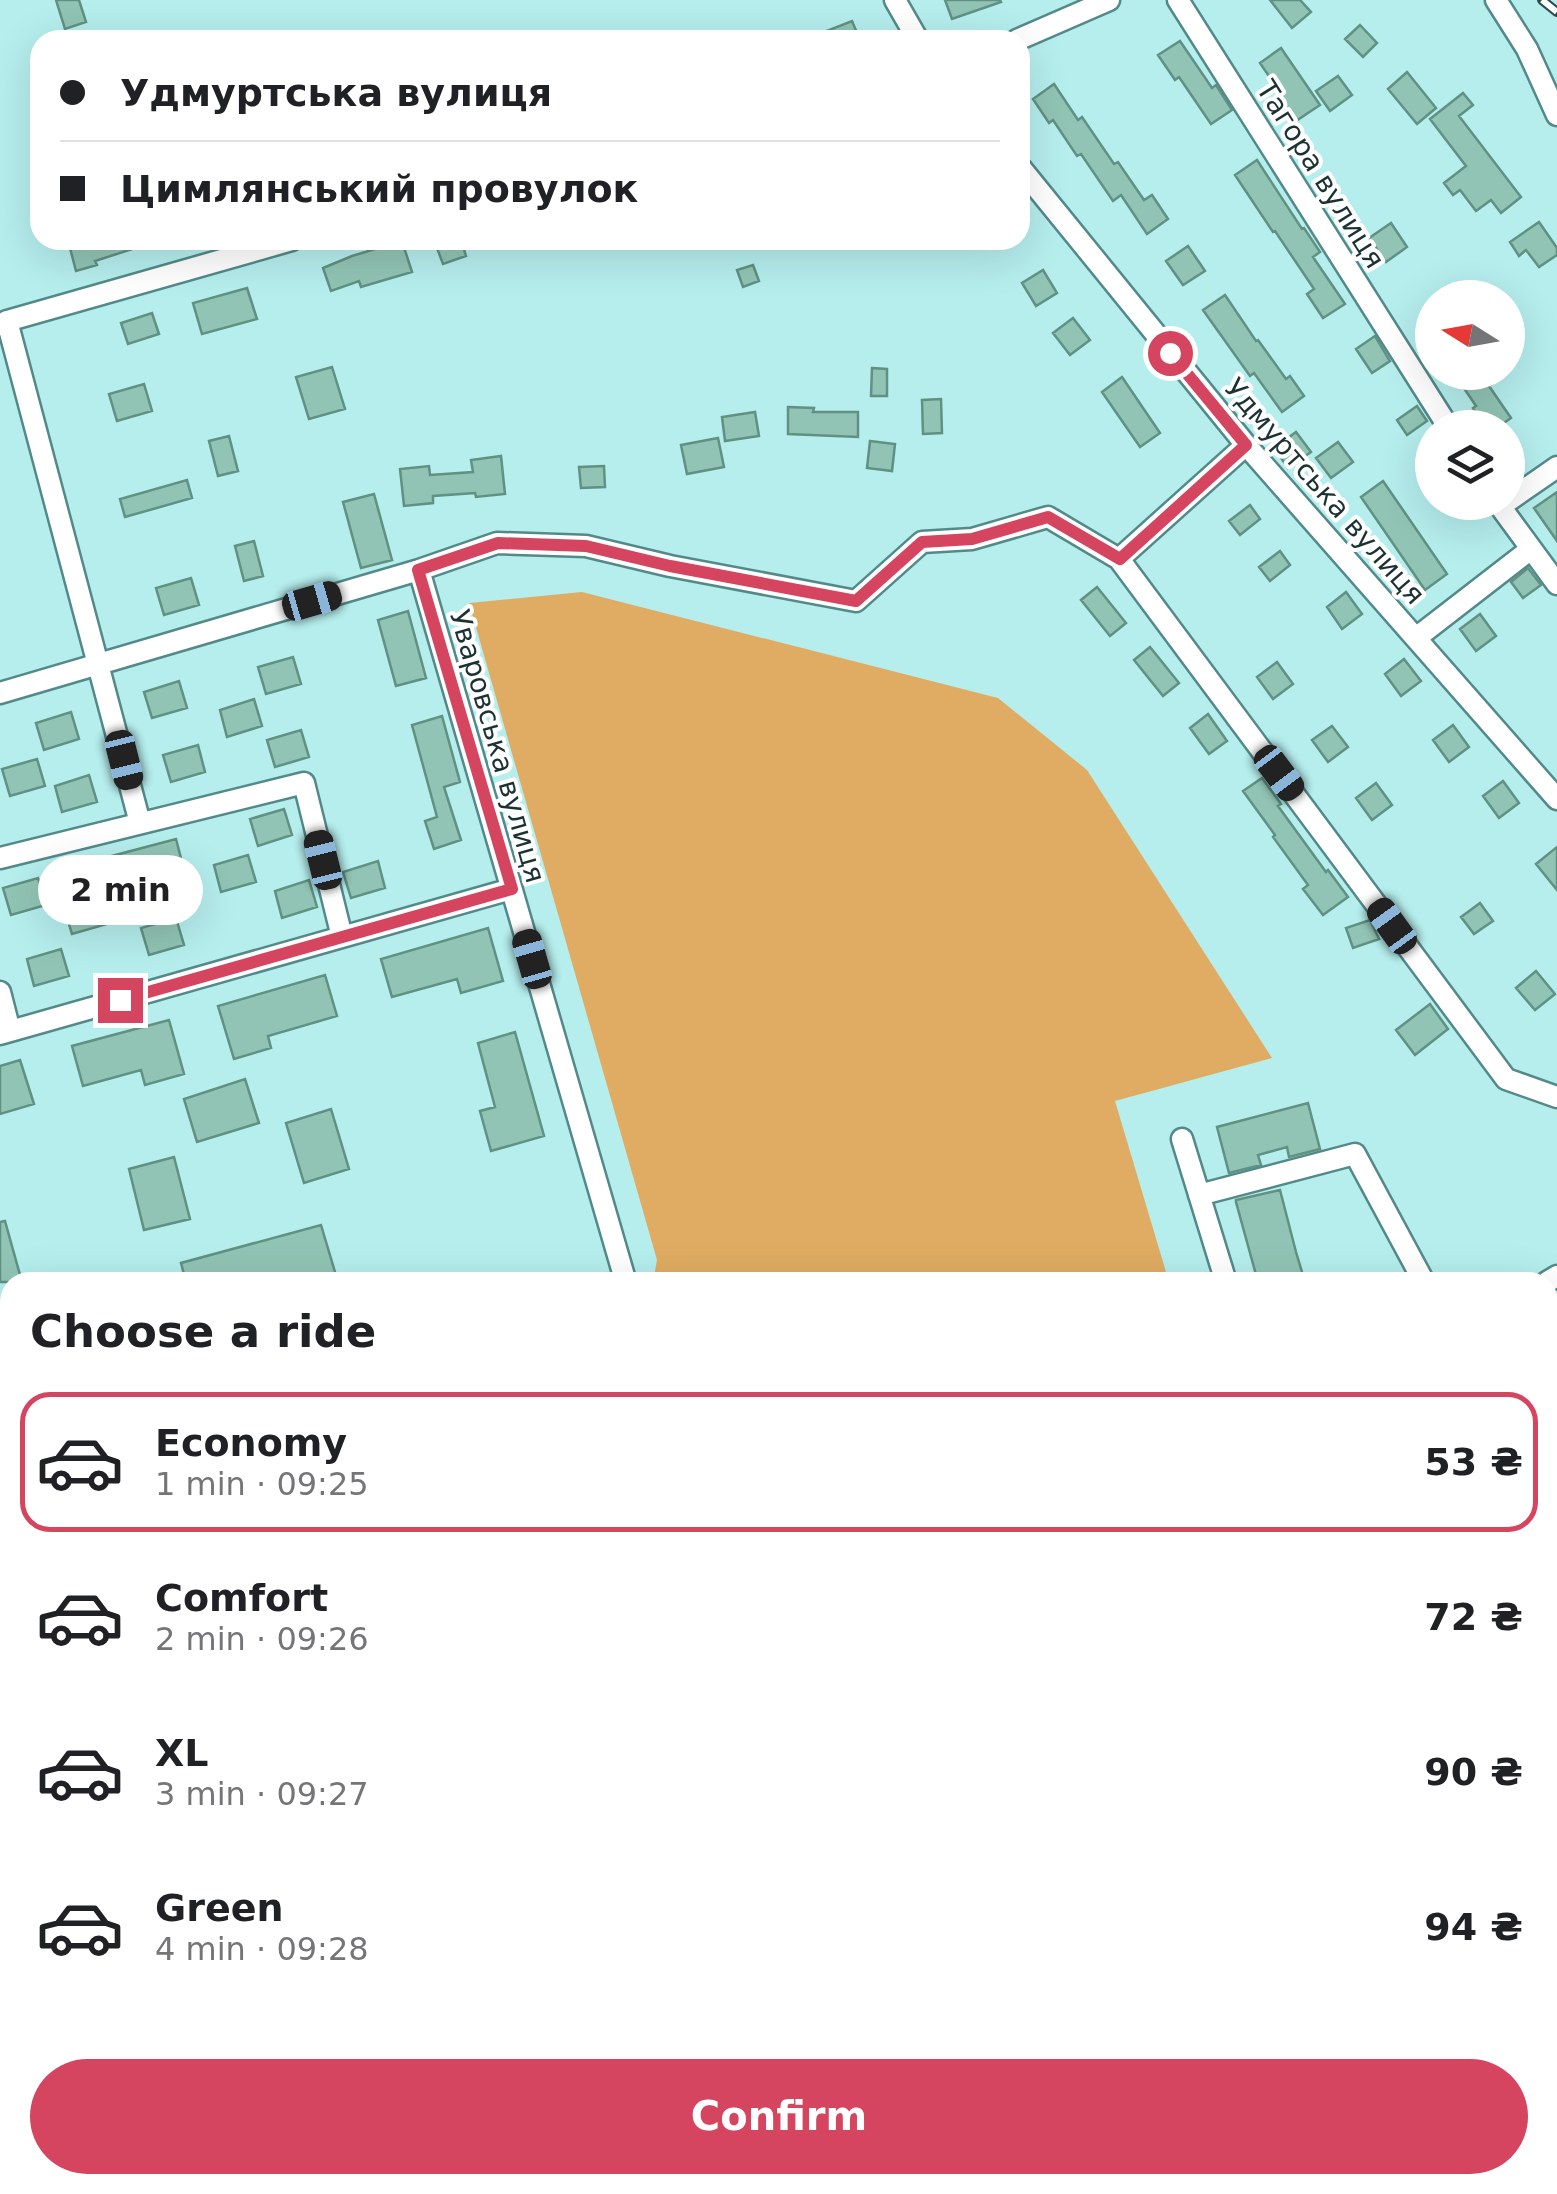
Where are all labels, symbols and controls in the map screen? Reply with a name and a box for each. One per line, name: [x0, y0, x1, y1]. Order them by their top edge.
text: Удмуртська вулиця: [120, 71, 552, 115]
street label: Тагора вулиця: [1249, 74, 1392, 274]
text: Цимлянський провулок: [120, 167, 638, 211]
north arrow: [1415, 280, 1525, 390]
map controls: [1415, 280, 1525, 520]
route start: [1148, 331, 1193, 376]
street label: Удмуртська вулиця: [1218, 372, 1432, 611]
button: layers: [1415, 410, 1525, 520]
car: [279, 578, 345, 624]
street label: Уваровська вулиця: [443, 606, 552, 886]
car: [102, 727, 146, 793]
car: [1249, 740, 1309, 806]
car: [301, 827, 345, 893]
callout: 2 min: [38, 855, 202, 925]
text: 2 min: [70, 871, 171, 909]
car: [1362, 893, 1422, 959]
car: [509, 926, 555, 992]
route end: [98, 978, 143, 1023]
text: Choose a ride: [30, 1305, 376, 1358]
icon: car: [35, 1417, 125, 1507]
text: Economy: [155, 1421, 347, 1465]
text: 53 ₴: [1424, 1440, 1523, 1484]
text: 1 min · 09:25: [155, 1465, 369, 1503]
icon: car: [35, 1572, 125, 1662]
text: Comfort: [155, 1576, 328, 1620]
text: 72 ₴: [1424, 1595, 1523, 1639]
text: 2 min · 09:26: [155, 1620, 369, 1658]
icon: car: [35, 1727, 125, 1817]
text: XL: [155, 1731, 209, 1775]
text: 90 ₴: [1424, 1750, 1523, 1794]
text: 3 min · 09:27: [155, 1775, 369, 1813]
icon: car: [35, 1882, 125, 1972]
text: Green: [155, 1886, 284, 1930]
text: 94 ₴: [1424, 1905, 1523, 1949]
text: 4 min · 09:28: [155, 1930, 369, 1968]
button: Confirm: [30, 2059, 1528, 2174]

